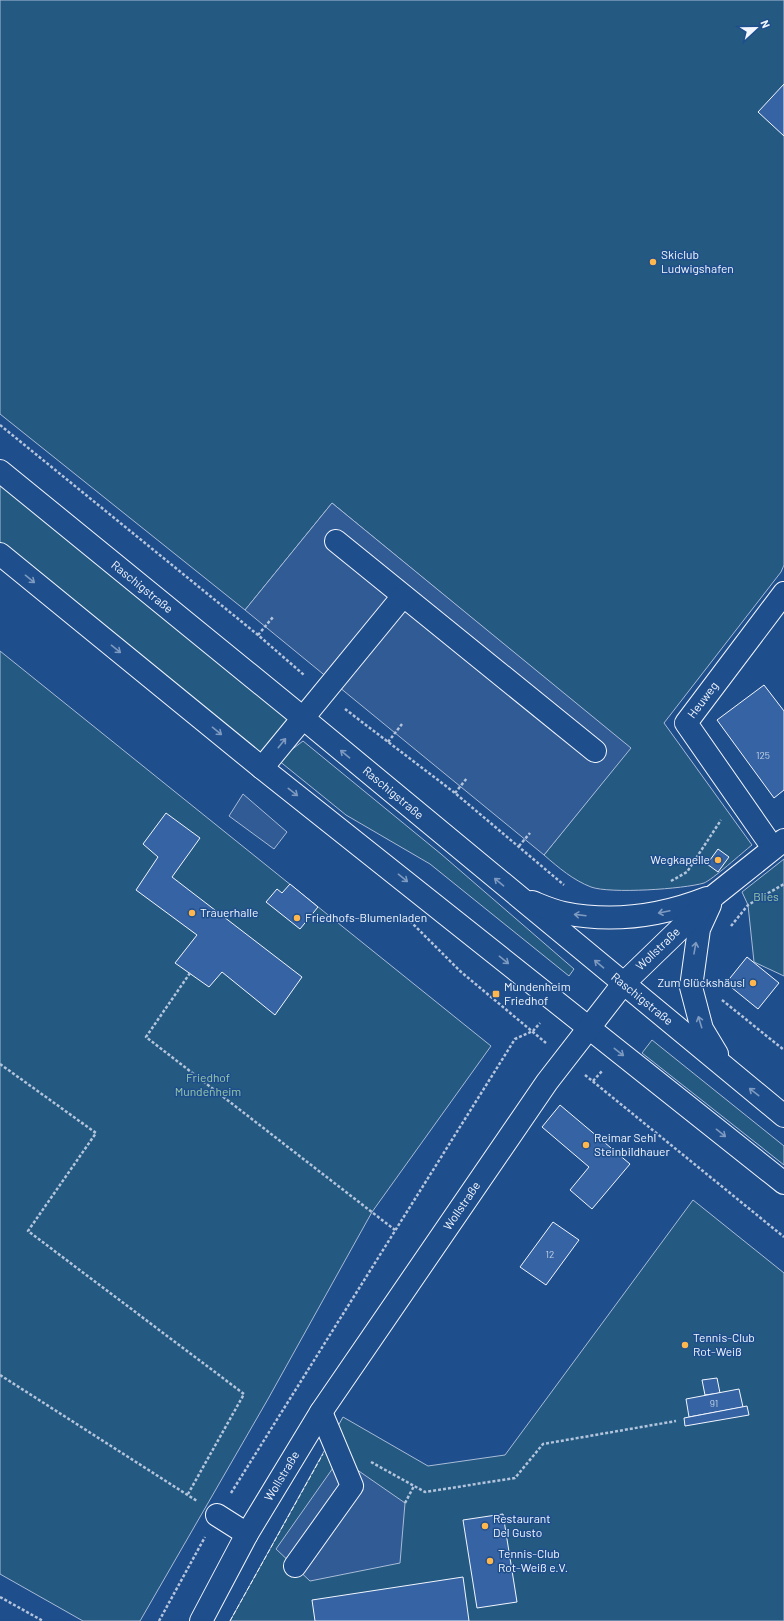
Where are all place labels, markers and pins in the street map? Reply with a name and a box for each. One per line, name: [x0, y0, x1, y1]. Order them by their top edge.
place label: Skiclub Ludwigshafen: [661, 247, 734, 275]
marker: Skiclub Ludwigshafen: [648, 257, 658, 267]
place label: Wegkapelle: [650, 852, 710, 866]
marker: Wegkapelle: [713, 855, 723, 865]
place label: Trauerhalle: [200, 905, 258, 919]
marker: Trauerhalle: [187, 908, 197, 918]
place label: Friedhofs-Blumenladen: [305, 910, 427, 924]
marker: Friedhofs-Blumenladen: [292, 913, 302, 923]
place label: Zum Glückshäusl: [658, 975, 745, 989]
marker: Zum Glückshäusl: [748, 978, 758, 988]
place label: Mundenheim Friedhof: [504, 979, 571, 1007]
marker: Mundenheim Friedhof: [491, 989, 501, 999]
place label: Reimar Sehl Steinbildhauer: [594, 1130, 670, 1158]
marker: Reimar Sehl Steinbildhauer: [581, 1140, 591, 1150]
place label: Tennis-Club Rot-Weiß: [693, 1330, 755, 1358]
marker: Tennis-Club Rot-Weiß: [680, 1340, 690, 1350]
place label: Restaurant Del Gusto: [493, 1511, 551, 1539]
marker: Restaurant Del Gusto: [480, 1521, 490, 1531]
place label: Tennis-Club Rot-Weiß e.V.: [498, 1546, 568, 1574]
marker: Tennis-Club Rot-Weiß e.V.: [485, 1556, 495, 1566]

